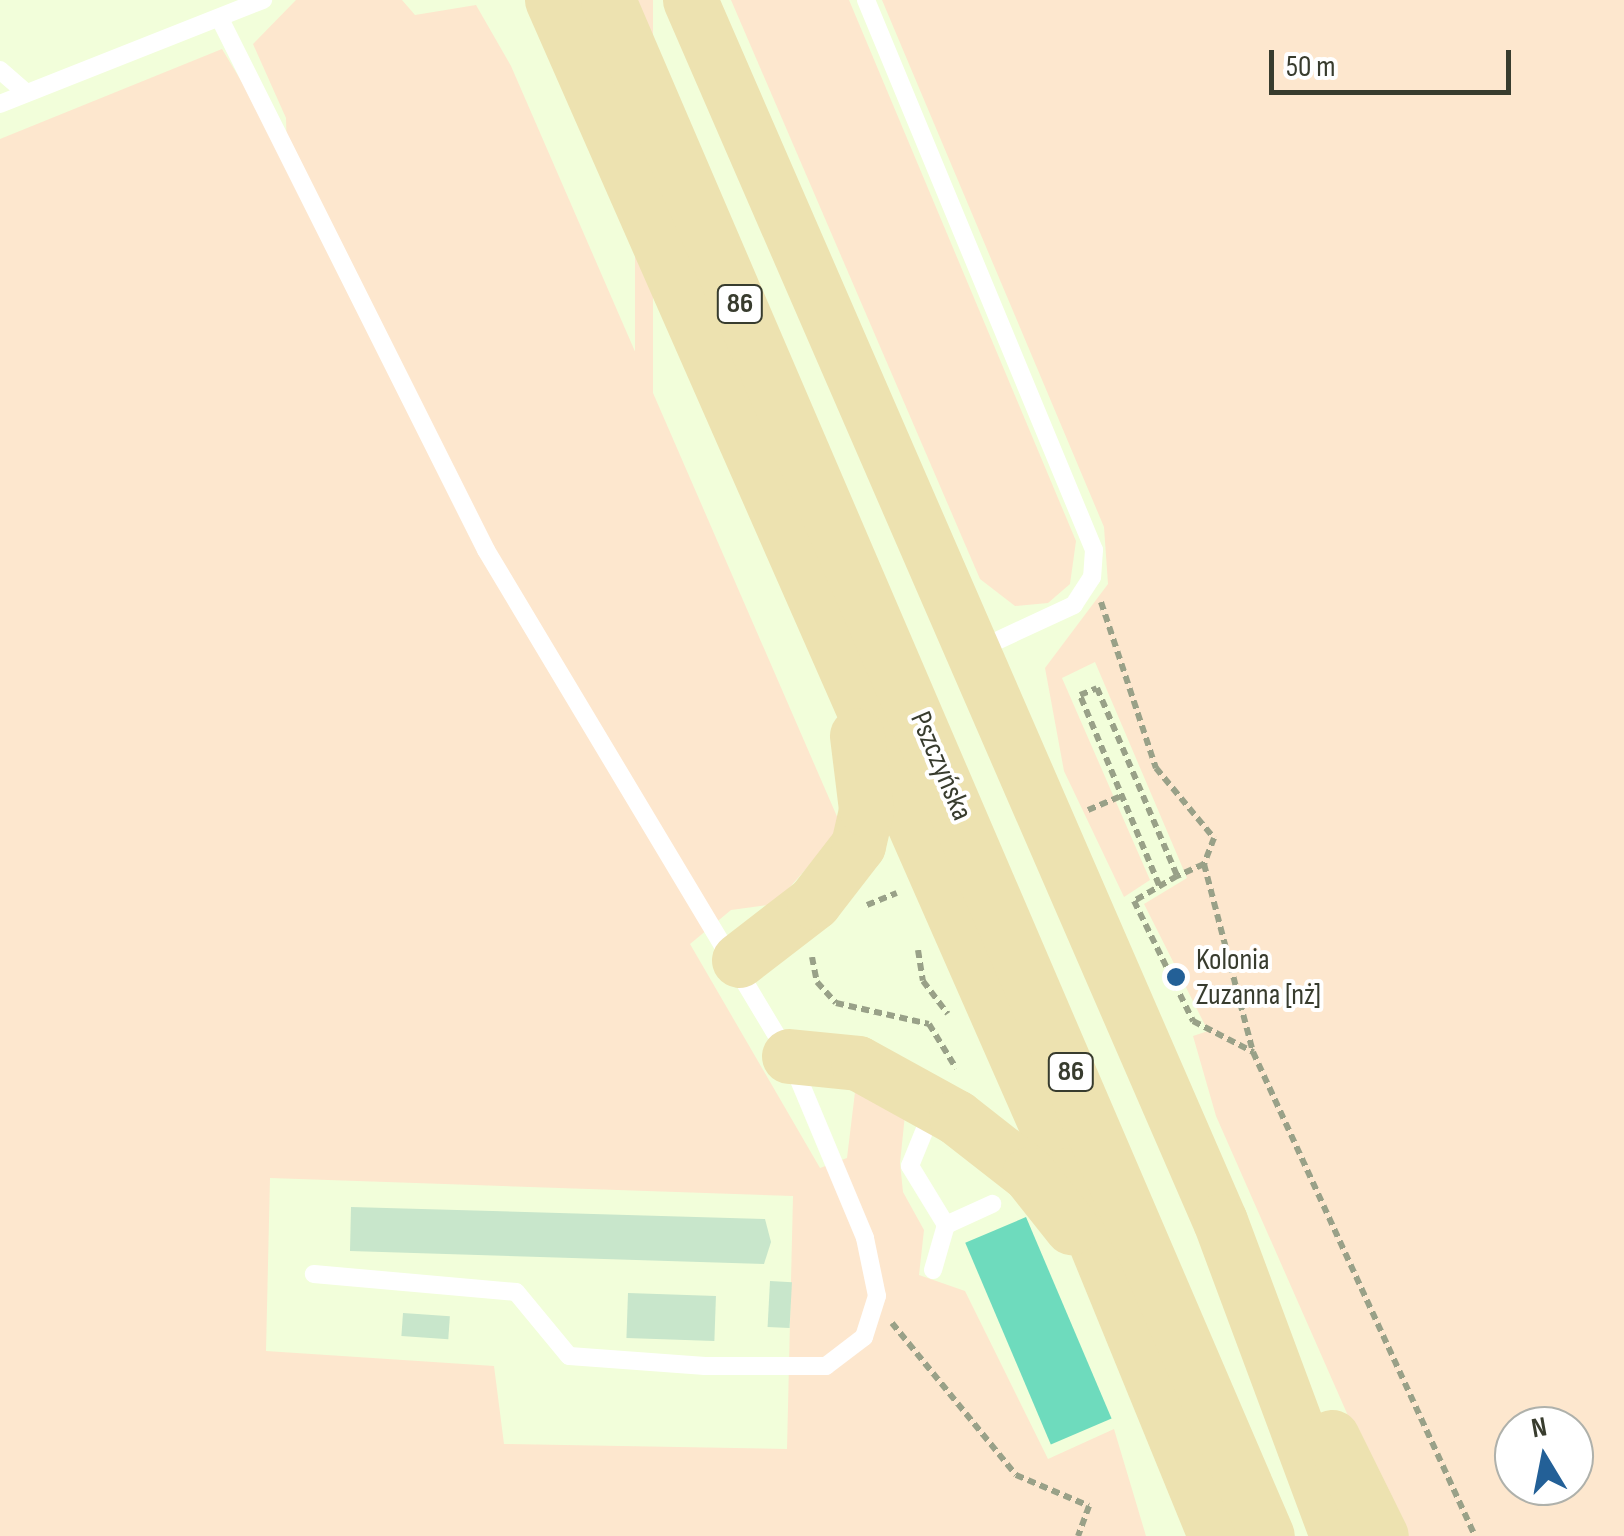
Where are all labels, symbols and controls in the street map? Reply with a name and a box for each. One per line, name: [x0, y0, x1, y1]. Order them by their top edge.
scale bar: [1274, 30, 1516, 92]
text: 50 m: [1286, 49, 1335, 85]
road number: 86: [715, 281, 765, 327]
street label: Pszczyńska: [902, 706, 980, 826]
place label: Kolonia Zuzanna [nż]: [1196, 942, 1321, 1012]
marker: Kolonia Zuzanna [nż]: [1165, 966, 1187, 988]
road number: 86: [1046, 1049, 1096, 1095]
north arrow: [1494, 1406, 1594, 1506]
text: N: [1529, 1410, 1549, 1445]

